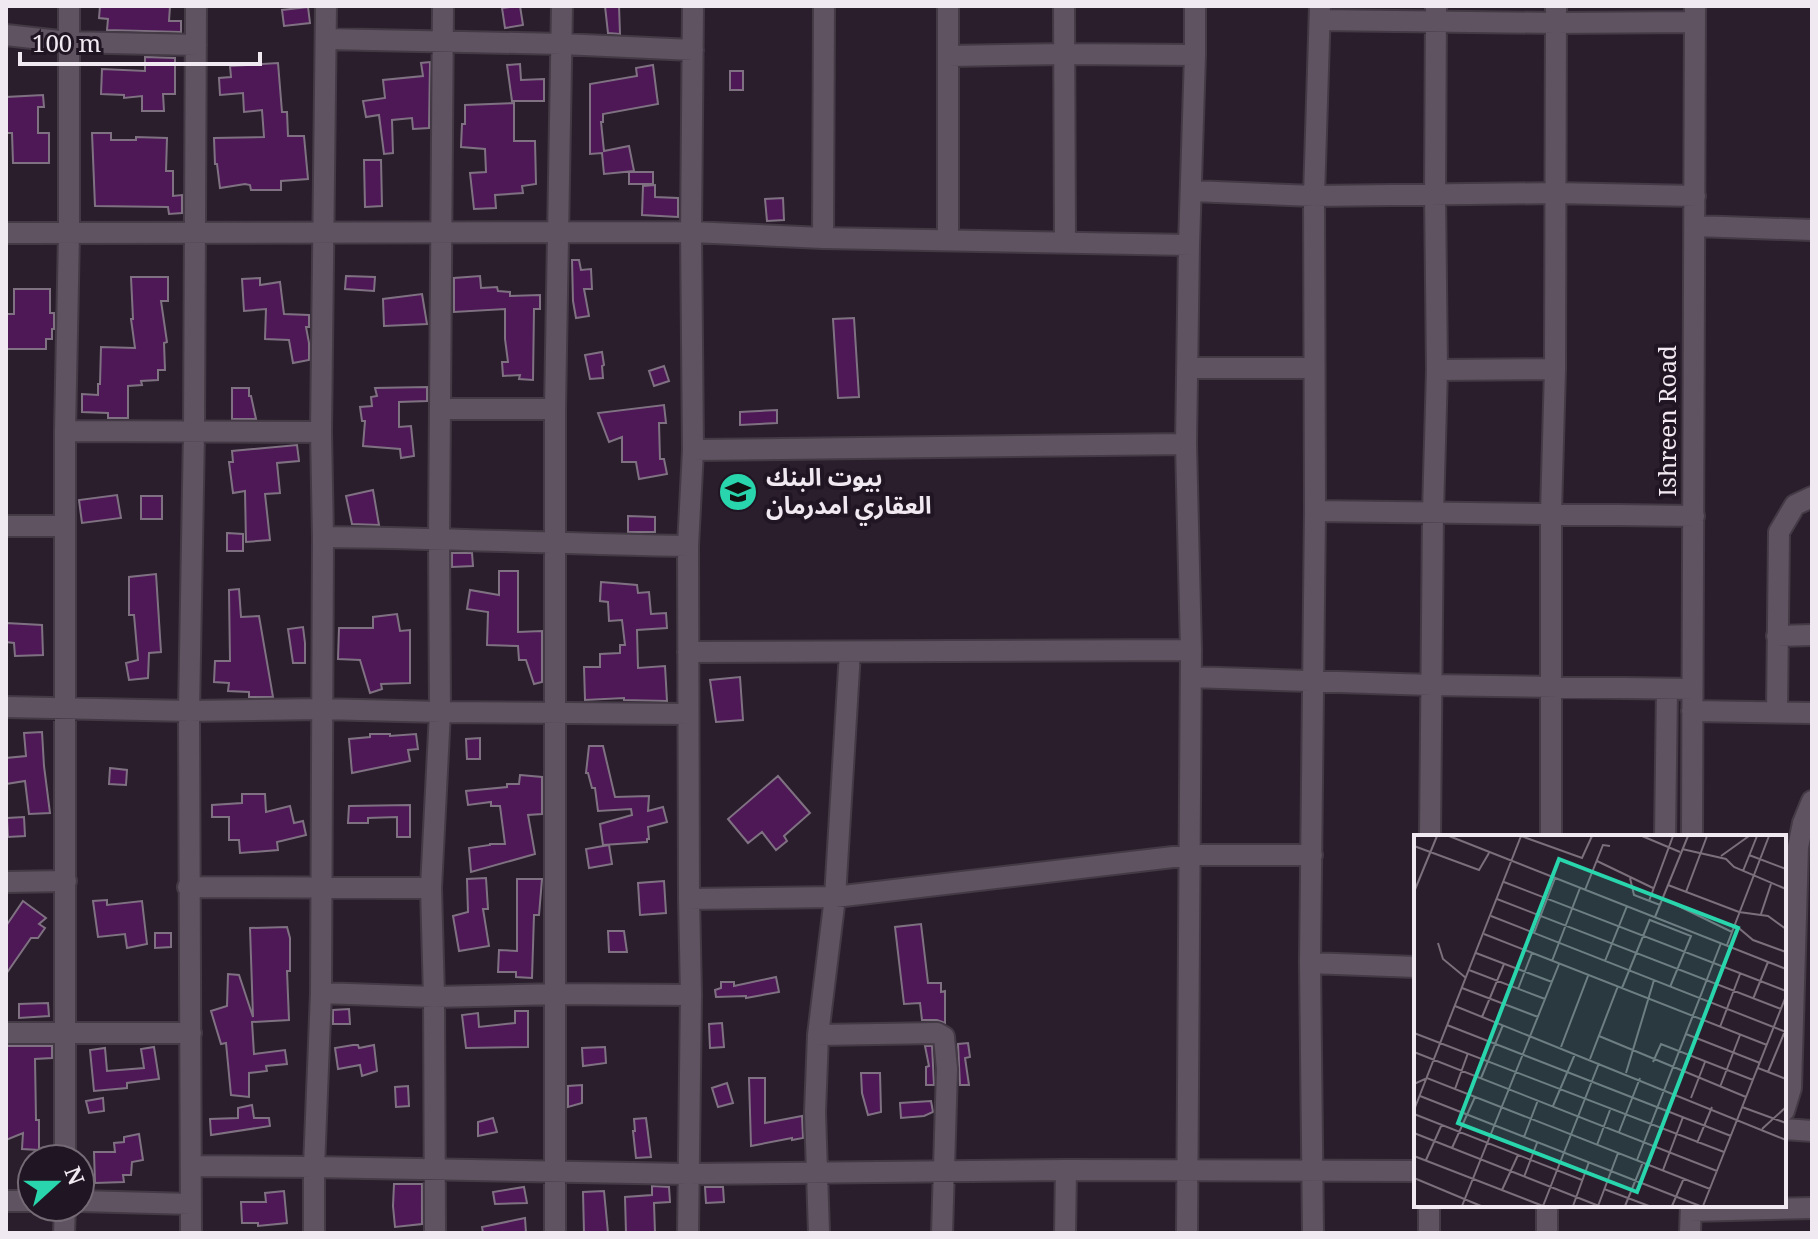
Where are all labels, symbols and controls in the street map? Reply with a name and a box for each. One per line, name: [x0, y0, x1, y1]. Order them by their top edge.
scale bar: [20, 16, 260, 66]
text: 100 m: [32, 26, 101, 59]
street label: Ishreen Road: [1650, 345, 1683, 497]
place label: بيوت البنك العقاري امدرمان: [766, 460, 931, 526]
school or university icon: بيوت البنك العقاري امدرمان: [717, 471, 759, 513]
inset map: [1414, 835, 1786, 1207]
north arrow: [16, 1143, 96, 1223]
text: N: [58, 1162, 93, 1189]

